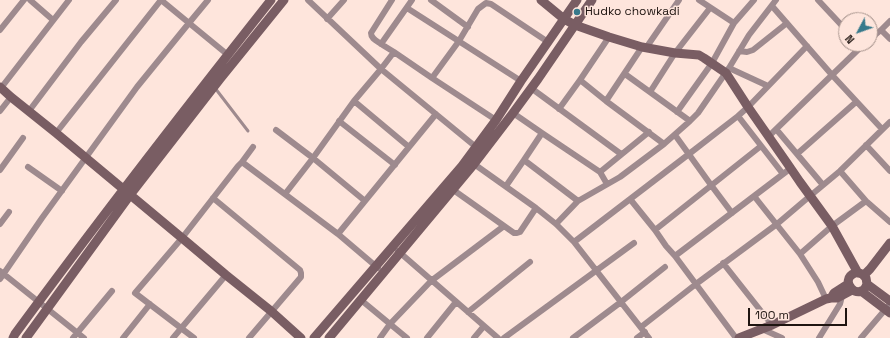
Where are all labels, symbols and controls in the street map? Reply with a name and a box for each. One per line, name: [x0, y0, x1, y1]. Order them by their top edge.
place label: Hudko chowkadi: [585, 5, 680, 19]
marker: Hudko chowkadi: [572, 7, 582, 17]
north arrow: [838, 12, 878, 52]
text: N: [842, 32, 857, 47]
scale bar: [750, 300, 849, 326]
text: 100 m: [755, 307, 789, 323]

